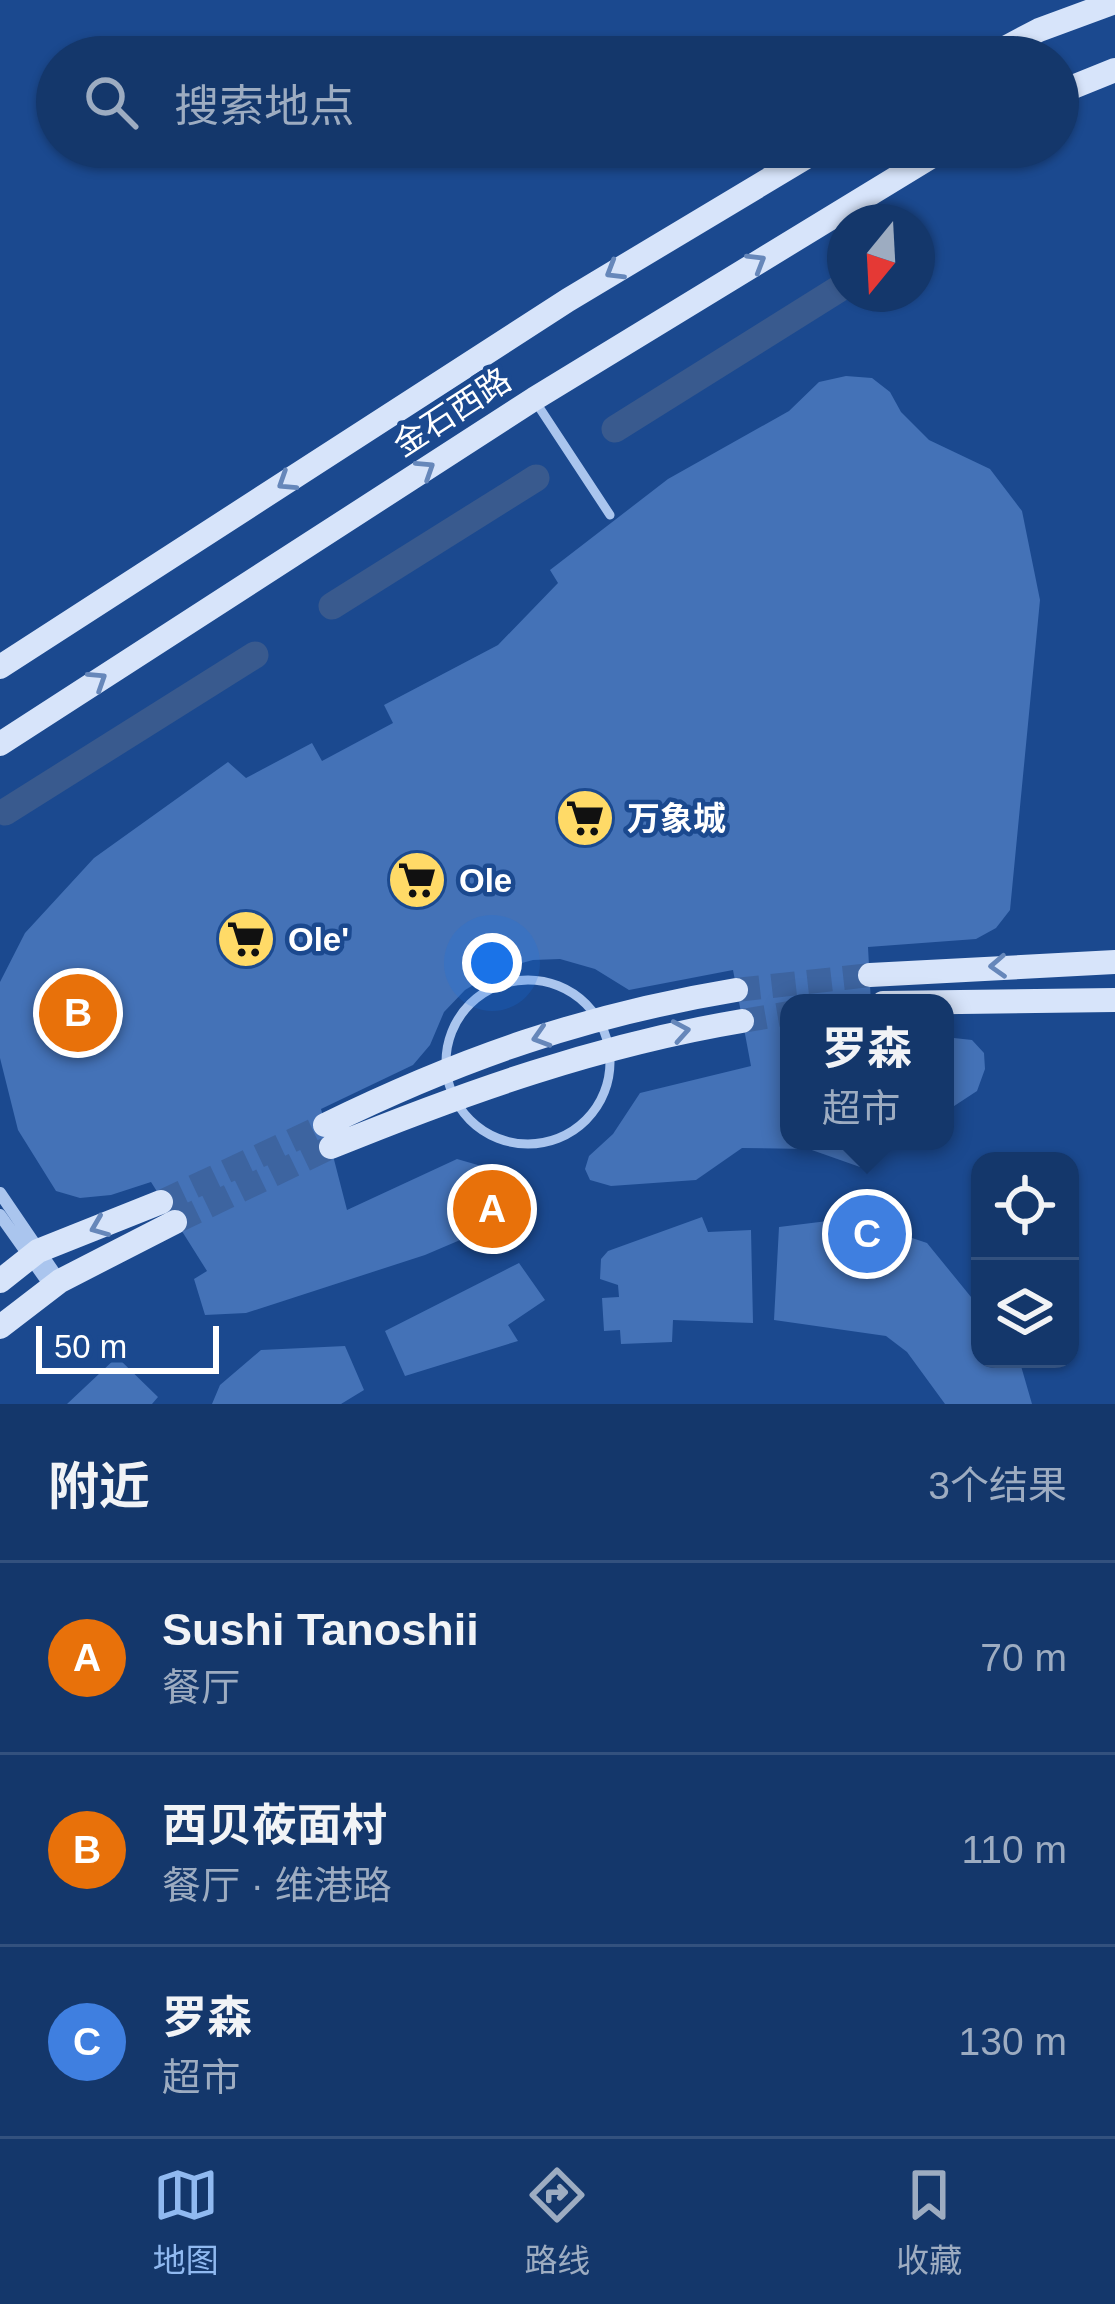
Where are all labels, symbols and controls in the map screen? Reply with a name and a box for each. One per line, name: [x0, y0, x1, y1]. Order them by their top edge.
search box: [36, 36, 1079, 168]
icon: search: [78, 69, 144, 135]
text: 搜索地点: [174, 81, 354, 132]
north arrow: [827, 204, 935, 312]
one-way arrow: [744, 254, 766, 276]
one-way arrow: [605, 257, 627, 280]
street label: 金石西路: [387, 361, 517, 463]
one-way arrow: [412, 461, 434, 483]
one-way arrow: [277, 468, 299, 490]
one-way arrow: [85, 673, 107, 695]
supermarket icon: 万象城: [554, 787, 616, 849]
place label: 万象城: [627, 800, 726, 837]
supermarket icon: Ole: [386, 849, 448, 911]
place label: Ole: [459, 862, 512, 899]
supermarket icon: Ole': [215, 908, 277, 970]
place label: Ole': [288, 921, 349, 958]
your location: [462, 933, 522, 993]
one-way arrow: [988, 953, 1007, 979]
pin: B: [39, 968, 117, 1058]
popup: [780, 994, 954, 1150]
one-way arrow: [670, 1020, 690, 1045]
one-way arrow: [531, 1023, 552, 1048]
text: 罗森: [822, 1023, 912, 1074]
text: 超市: [822, 1087, 900, 1130]
map controls: [971, 1152, 1079, 1368]
button: locate: [971, 1152, 1079, 1260]
pin: A: [453, 1164, 531, 1254]
pin: C: [828, 1189, 906, 1279]
one-way arrow: [90, 1212, 111, 1237]
button: layers: [971, 1260, 1079, 1368]
scale bar: [36, 1320, 219, 1373]
text: 50 m: [54, 1328, 127, 1365]
text: 附近: [48, 1458, 150, 1515]
text: 3个结果: [928, 1464, 1067, 1507]
text: Sushi Tanoshii: [162, 1604, 479, 1655]
text: A: [73, 1636, 101, 1679]
text: 70 m: [980, 1636, 1067, 1679]
text: 餐厅: [162, 1666, 240, 1709]
text: 西贝莜面村: [162, 1800, 387, 1851]
text: B: [73, 1828, 101, 1871]
text: 110 m: [962, 1828, 1067, 1871]
text: 餐厅 · 维港路: [162, 1864, 392, 1907]
text: 罗森: [162, 1992, 252, 2043]
text: C: [73, 2020, 101, 2063]
text: 130 m: [959, 2020, 1067, 2063]
text: 超市: [162, 2056, 240, 2099]
tab: 地图: [153, 2162, 219, 2282]
tab: 路线: [524, 2162, 590, 2282]
tab: 收藏: [896, 2162, 962, 2282]

